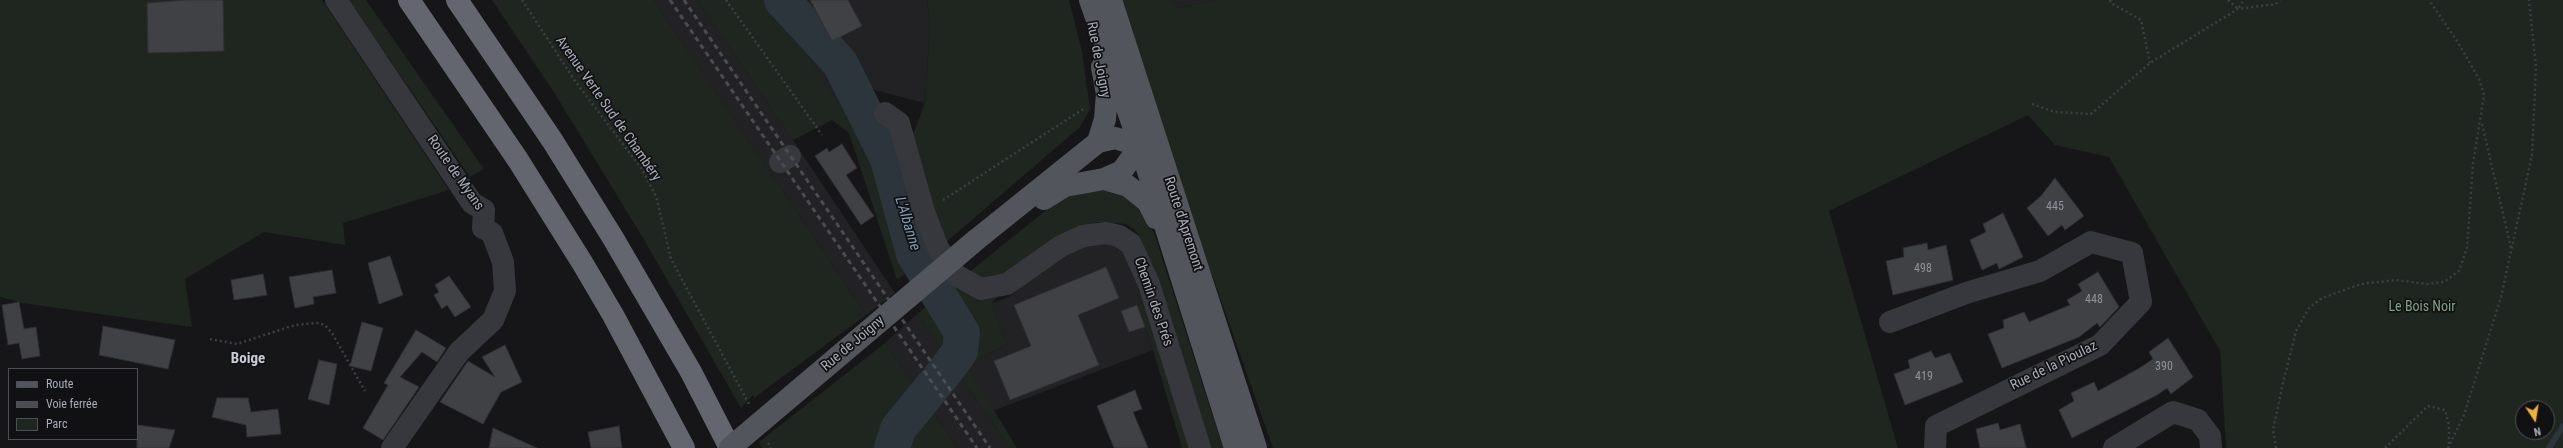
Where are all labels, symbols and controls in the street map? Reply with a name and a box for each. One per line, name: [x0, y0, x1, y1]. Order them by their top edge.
street label: Rue de Joigny: [1082, 20, 1114, 100]
street label: Avenue Verte Sud de Chambéry: [552, 33, 664, 185]
street label: Route de Myans: [423, 132, 487, 214]
street label: Route d'Apremont: [1160, 175, 1206, 273]
water label: L'Albanne: [890, 195, 924, 253]
house number: 445: [2046, 200, 2064, 214]
street label: Chemin des Prés: [1130, 255, 1176, 349]
house number: 498: [1914, 262, 1932, 276]
house number: 448: [2085, 293, 2103, 307]
park label: Le Bois Noir: [2388, 299, 2456, 315]
street label: Rue de Joigny: [818, 313, 888, 375]
street label: Rue de la Pioulaz: [2008, 338, 2100, 394]
district label: Boige: [231, 350, 265, 368]
house number: 390: [2155, 360, 2173, 374]
legend: [8, 368, 138, 440]
house number: 419: [1915, 370, 1933, 384]
text: Route: [46, 377, 73, 391]
text: Voie ferrée: [46, 397, 97, 411]
north arrow: [2515, 400, 2555, 440]
text: Parc: [46, 417, 67, 431]
text: N: [2533, 424, 2542, 438]

